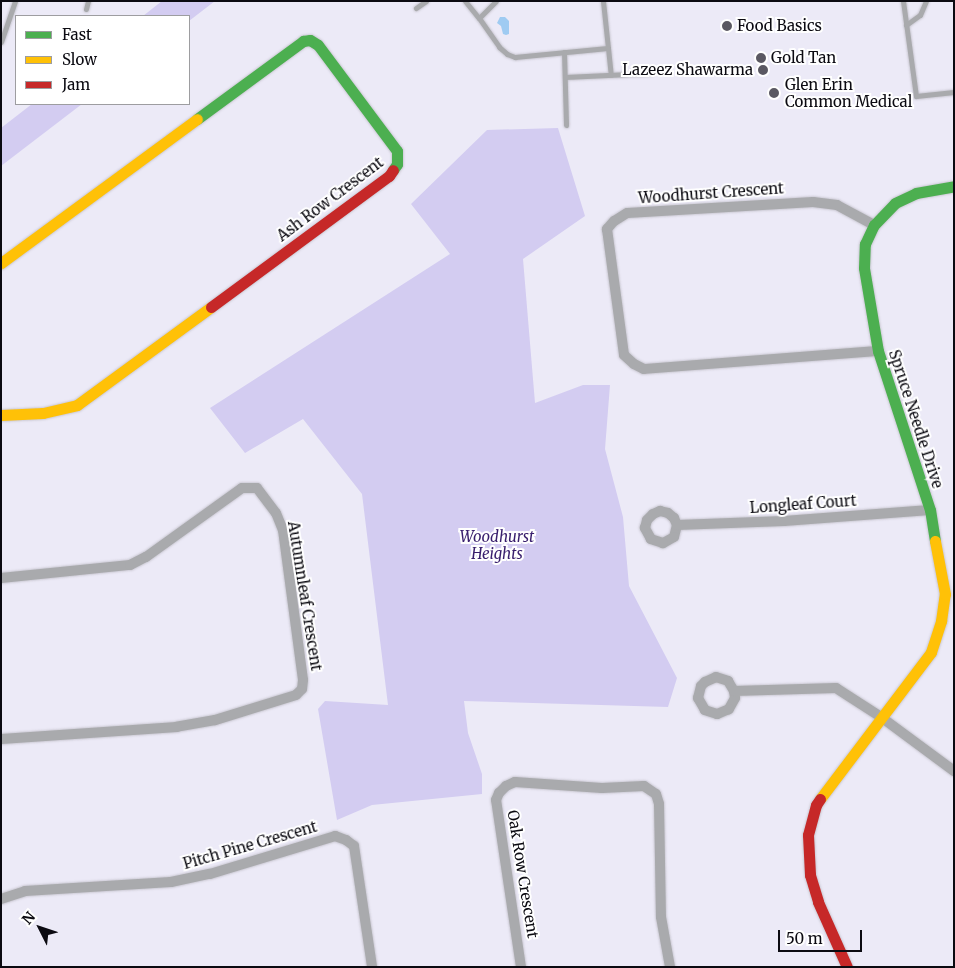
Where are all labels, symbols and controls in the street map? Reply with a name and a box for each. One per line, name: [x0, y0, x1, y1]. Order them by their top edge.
legend: [15, 15, 190, 105]
place label: Food Basics: [737, 17, 822, 35]
marker: Food Basics: [721, 20, 733, 32]
text: Fast: [62, 25, 92, 44]
place label: Gold Tan: [771, 49, 836, 67]
text: Slow: [62, 50, 97, 69]
marker: Gold Tan: [755, 52, 767, 64]
place label: Lazeez Shawarma: [622, 61, 753, 79]
marker: Lazeez Shawarma: [757, 64, 769, 76]
text: Jam: [62, 75, 90, 94]
place label: Glen Erin Common Medical: [785, 75, 912, 110]
marker: Glen Erin Common Medical: [767, 86, 781, 100]
street label: Ash Row Crescent: [273, 153, 387, 245]
street label: Woodhurst Crescent: [638, 179, 784, 207]
street label: Spruce Needle Drive: [885, 347, 947, 491]
street label: Longleaf Court: [749, 491, 857, 517]
street label: Autumnleaf Crescent: [284, 520, 326, 672]
park label: Woodhurst Heights: [460, 527, 534, 562]
street label: Oak Row Crescent: [504, 809, 542, 939]
street label: Pitch Pine Crescent: [181, 817, 319, 873]
north arrow: [15, 903, 65, 953]
text: N: [18, 908, 39, 928]
scale bar: [780, 920, 864, 952]
text: 50 m: [786, 929, 823, 948]

